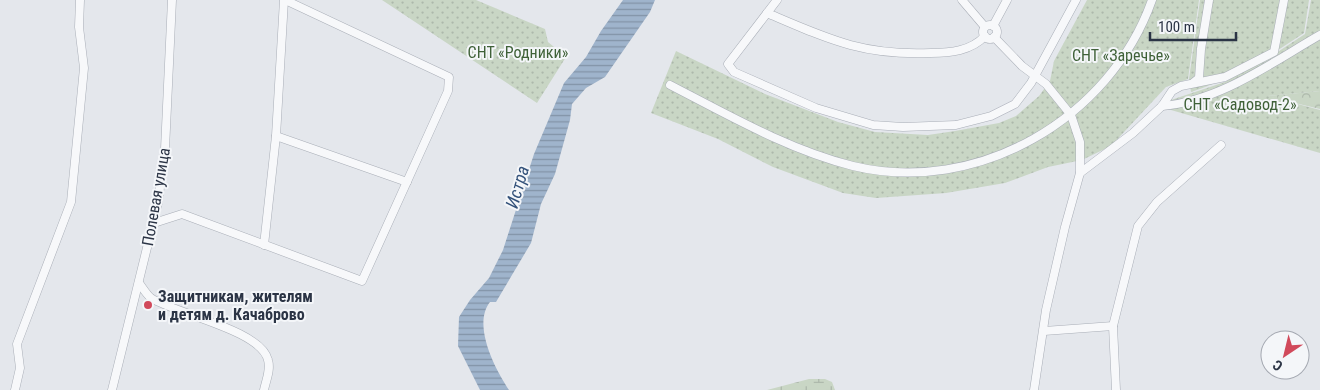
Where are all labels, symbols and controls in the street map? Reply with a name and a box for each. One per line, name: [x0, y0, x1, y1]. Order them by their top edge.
scale bar: [1150, 10, 1236, 42]
text: 100 m: [1158, 18, 1195, 36]
park label: СНТ «Родники»: [468, 43, 569, 62]
park label: СНТ «Заречье»: [1072, 46, 1170, 65]
park label: СНТ «Садовод-2»: [1183, 95, 1297, 114]
street label: Полевая улица: [138, 146, 174, 248]
water label: Истра: [501, 163, 533, 211]
place label: Защитникам, жителям и детям д. Качаброво: [158, 287, 313, 324]
marker: Защитникам, жителям и детям д. Качаброво: [142, 299, 154, 311]
north arrow: [1260, 330, 1310, 380]
text: С: [1270, 357, 1285, 374]

